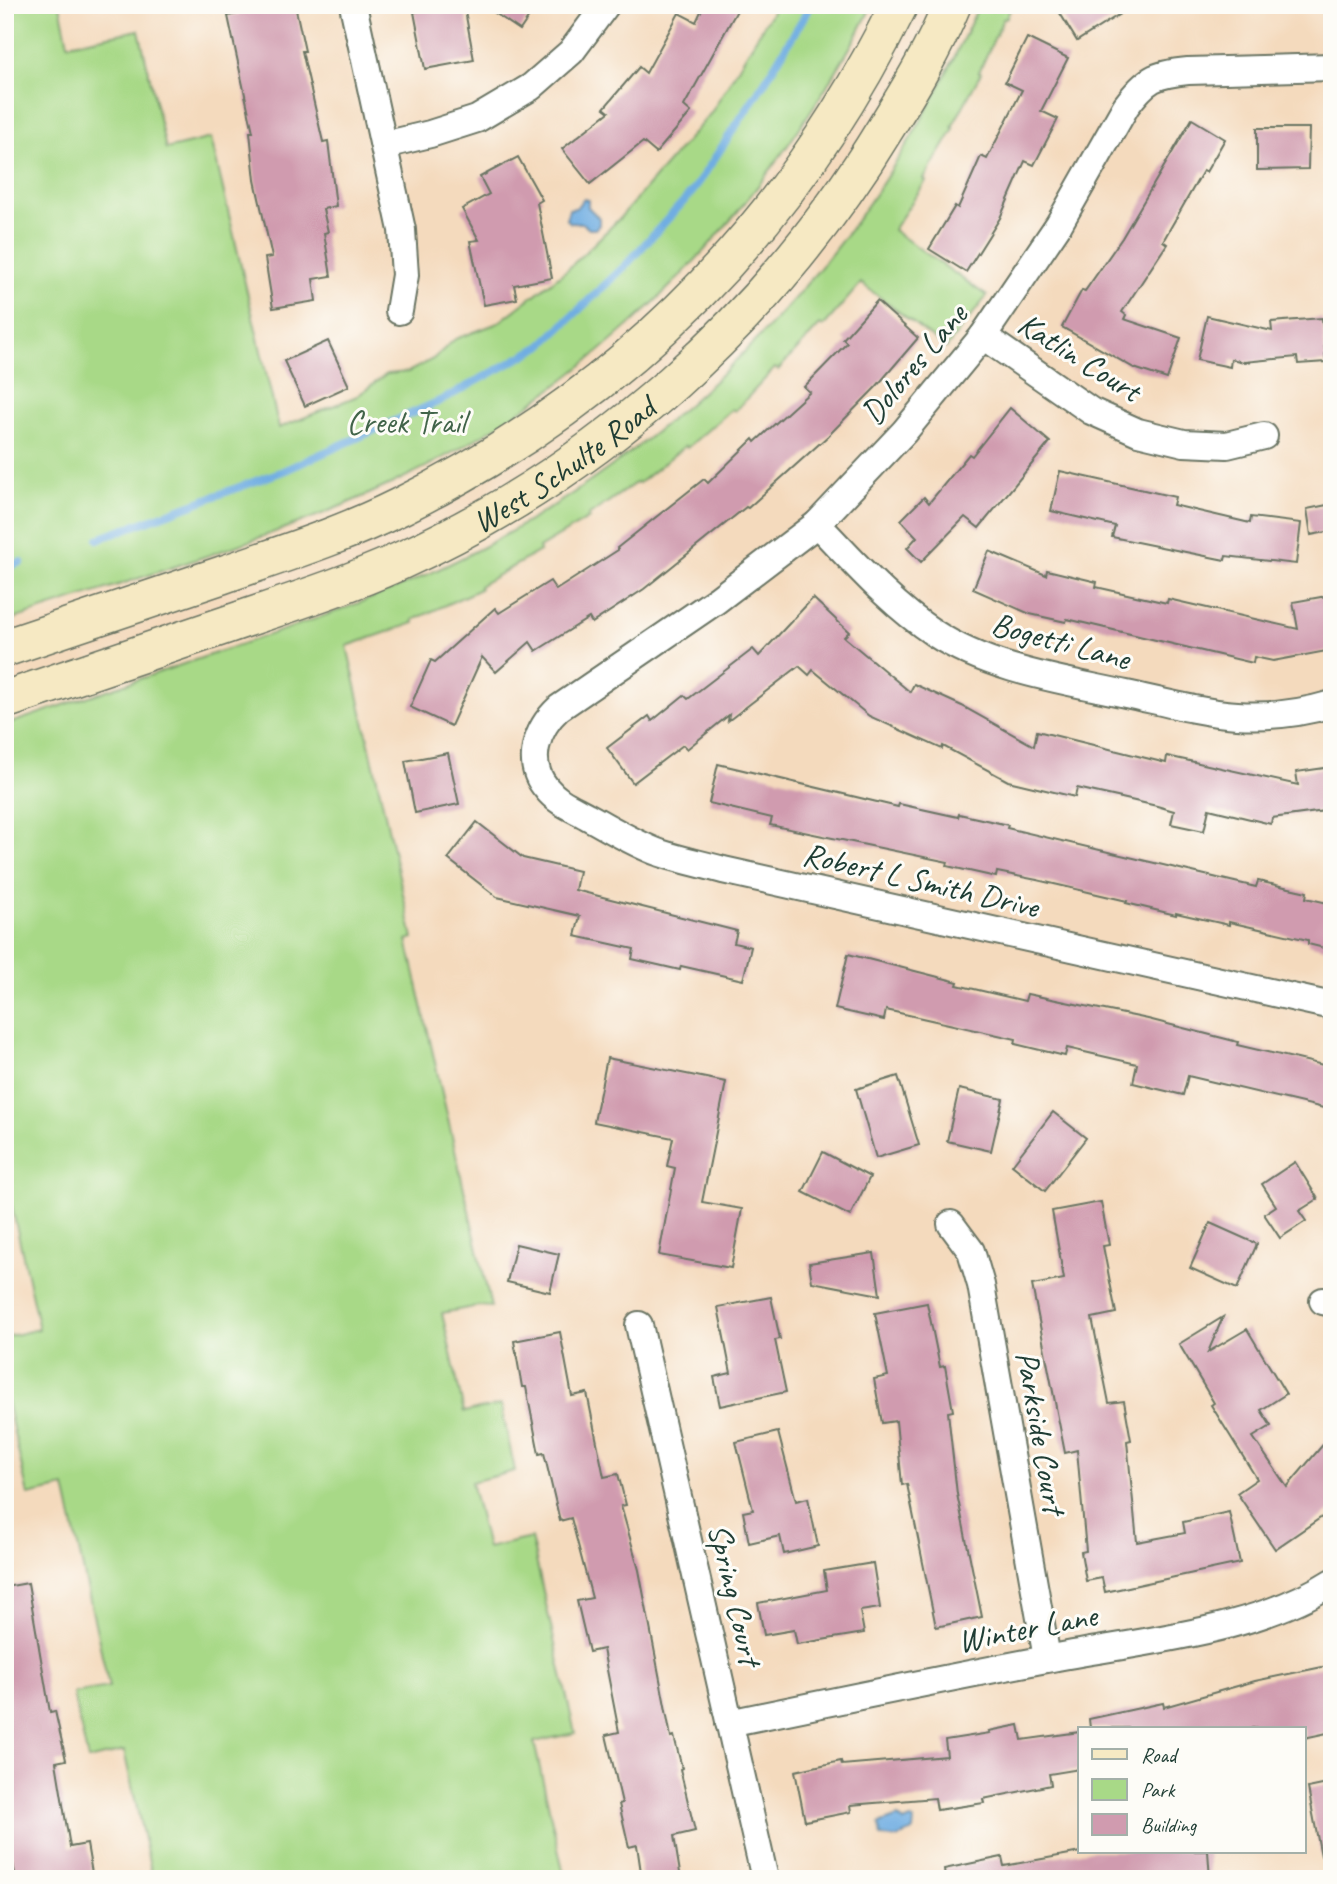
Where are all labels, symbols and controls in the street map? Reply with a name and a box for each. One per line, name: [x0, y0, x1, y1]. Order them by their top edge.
street label: Dolores Lane: [851, 293, 978, 432]
street label: Katlin Court: [1010, 303, 1151, 413]
street label: West Schulte Road: [465, 384, 668, 543]
park label: Creek Trail: [347, 401, 471, 443]
street label: Bogetti Lane: [987, 602, 1137, 680]
street label: Robert L Smith Drive: [799, 832, 1045, 928]
street label: Parkside Court: [1006, 1348, 1077, 1520]
street label: Spring Court: [698, 1520, 773, 1673]
street label: Winter Lane: [954, 1594, 1102, 1662]
legend: [1078, 1727, 1306, 1853]
text: Road: [1141, 1742, 1180, 1768]
text: Park: [1141, 1777, 1176, 1803]
text: Building: [1141, 1812, 1198, 1838]

